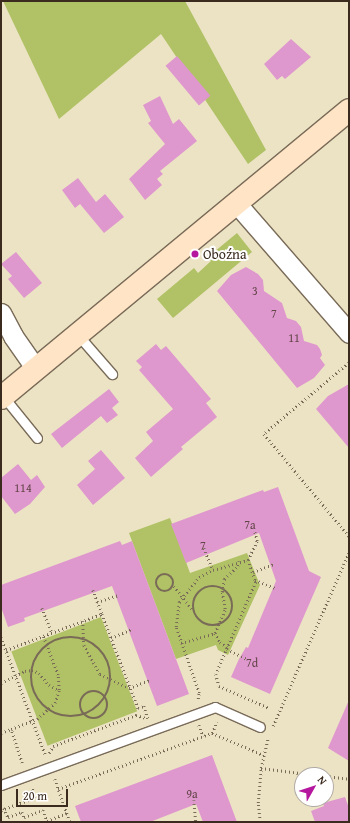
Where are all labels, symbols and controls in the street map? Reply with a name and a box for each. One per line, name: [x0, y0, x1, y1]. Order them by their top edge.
place label: Oboźna: [203, 246, 246, 262]
marker: Oboźna: [190, 249, 200, 259]
house number: 3: [252, 284, 258, 298]
house number: 7: [271, 307, 277, 321]
house number: 11: [288, 331, 300, 345]
house number: 114: [14, 481, 32, 495]
house number: 7a: [244, 518, 256, 532]
house number: 7: [200, 539, 206, 553]
house number: 7d: [246, 656, 258, 670]
north arrow: [294, 767, 334, 807]
text: N: [314, 772, 331, 788]
scale bar: [18, 781, 70, 807]
text: 20 m: [23, 787, 47, 804]
house number: 9a: [186, 787, 198, 801]

